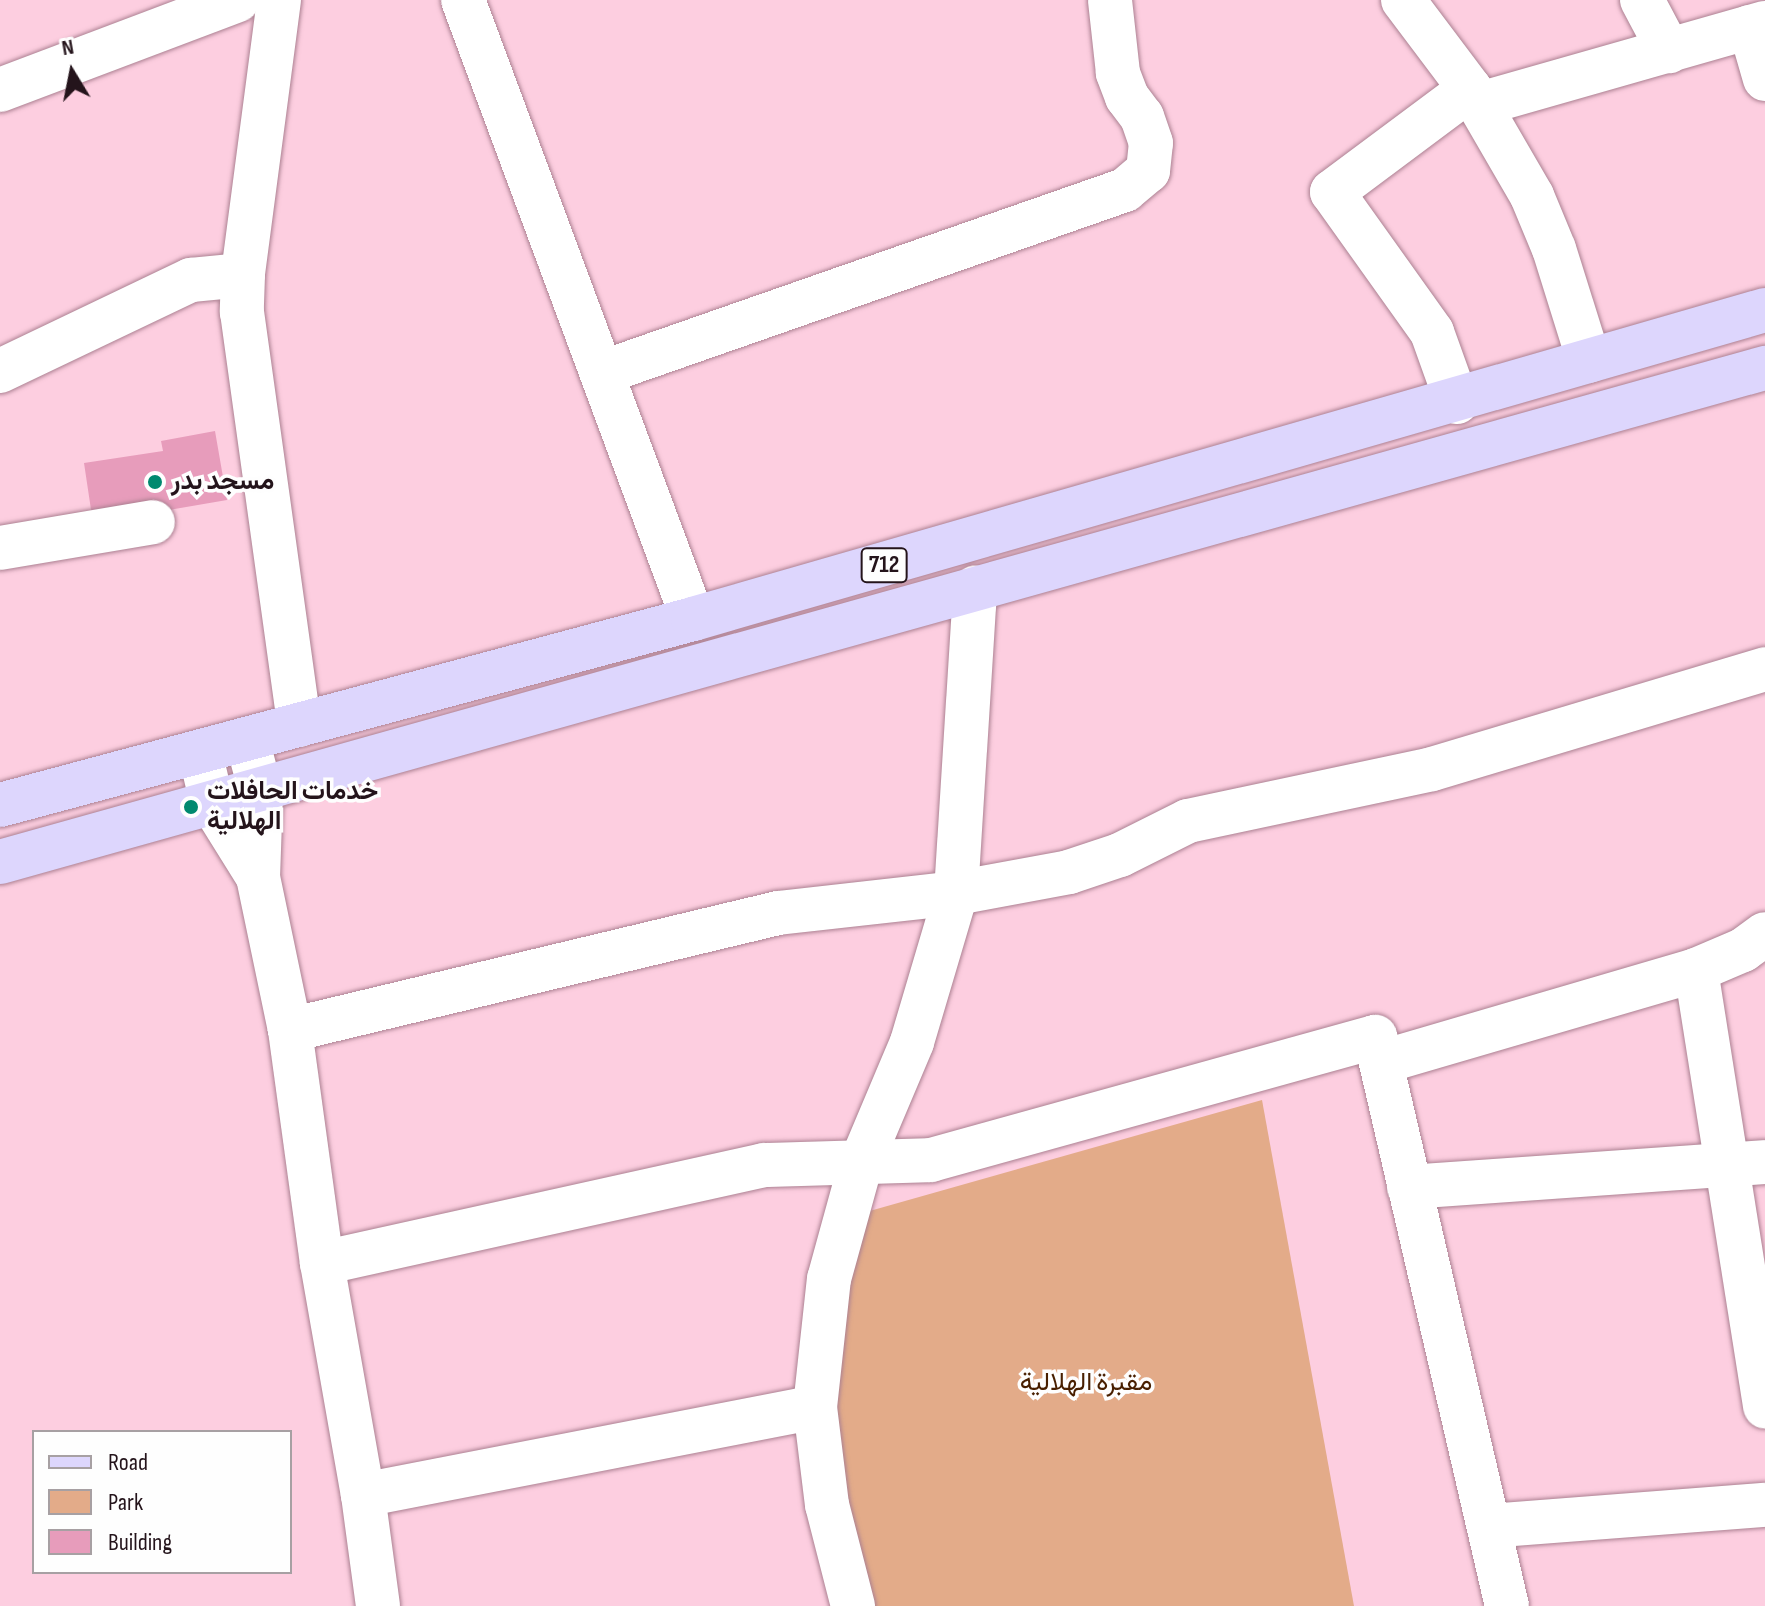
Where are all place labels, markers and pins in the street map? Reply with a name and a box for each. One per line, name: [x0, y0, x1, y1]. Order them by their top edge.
place label: مسجد بدر: [171, 466, 274, 498]
marker: مسجد بدر: [146, 473, 164, 491]
place label: خدمات الحافلات الهلالية: [207, 776, 378, 838]
marker: خدمات الحافلات الهلالية: [182, 798, 200, 816]

